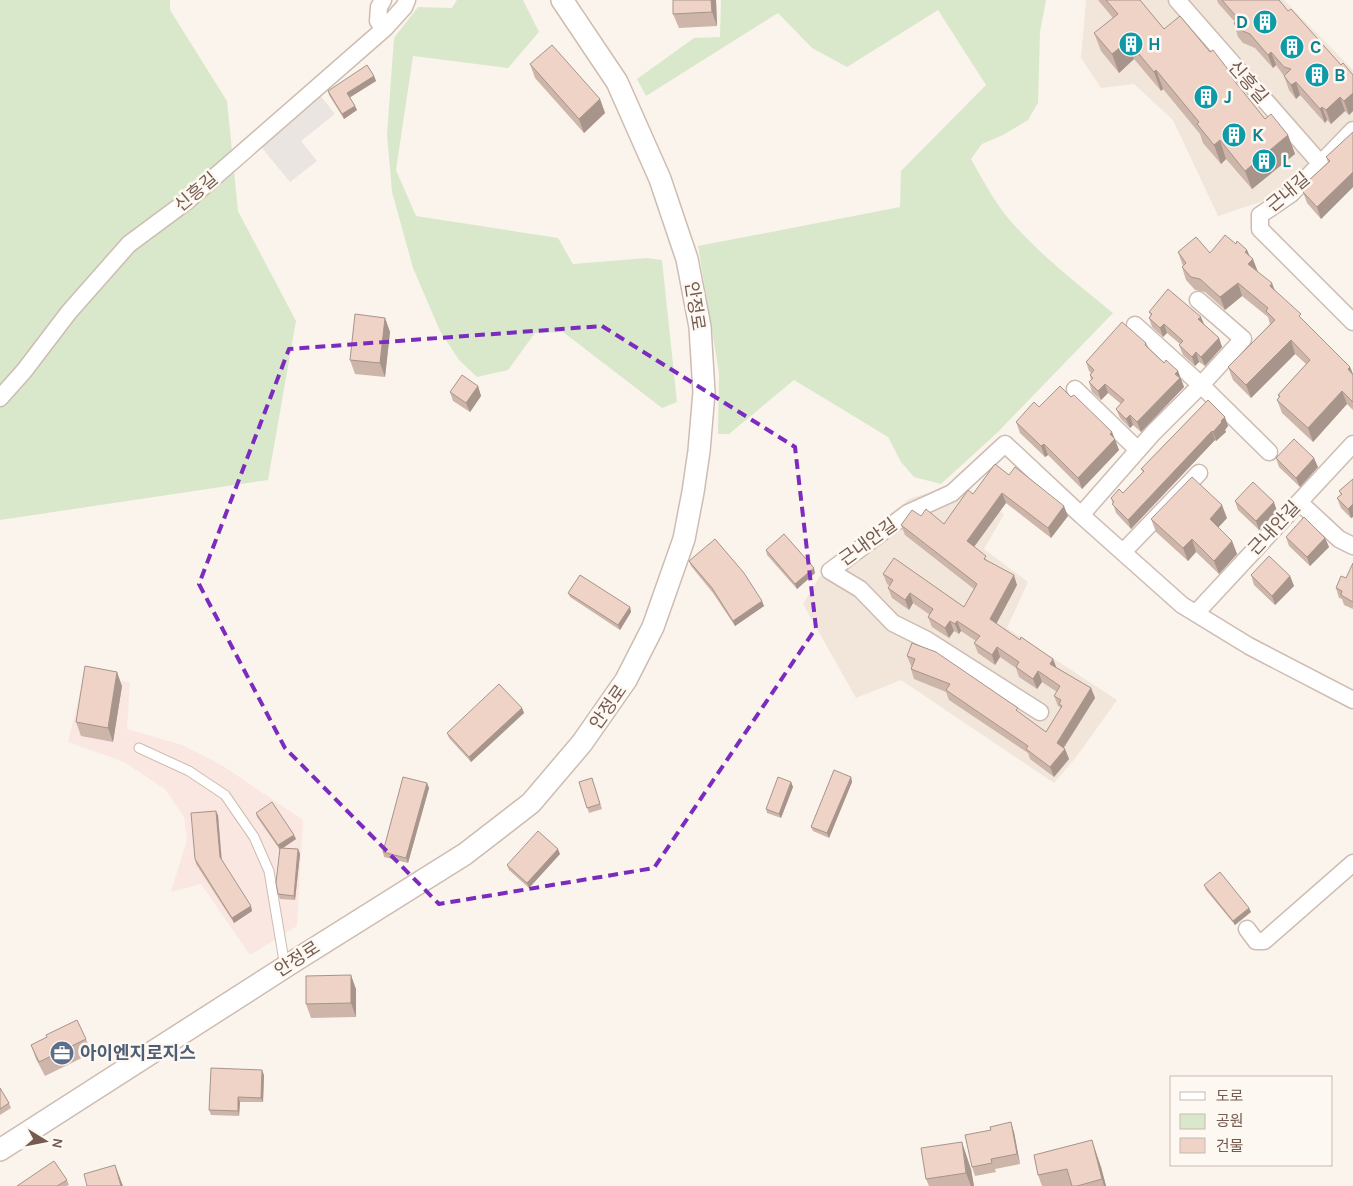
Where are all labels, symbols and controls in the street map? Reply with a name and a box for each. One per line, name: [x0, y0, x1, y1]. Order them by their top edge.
building icon: D: [1252, 9, 1278, 35]
place label: D: [1236, 11, 1248, 33]
building icon: H: [1118, 31, 1144, 57]
place label: H: [1148, 33, 1161, 55]
building icon: C: [1279, 34, 1305, 60]
place label: C: [1310, 36, 1321, 58]
street label: 신흥길: [1223, 56, 1273, 108]
building icon: B: [1304, 62, 1330, 88]
place label: B: [1334, 64, 1346, 86]
building icon: J: [1193, 84, 1219, 110]
place label: J: [1224, 86, 1232, 108]
building icon: K: [1221, 122, 1247, 148]
place label: K: [1252, 124, 1264, 146]
building icon: L: [1251, 148, 1277, 174]
place label: L: [1282, 150, 1291, 172]
street label: 신흥길: [170, 168, 222, 216]
street label: 근내길: [1262, 168, 1314, 216]
street label: 안정로: [680, 280, 710, 332]
street label: 근내안길: [1243, 496, 1305, 560]
street label: 근내안길: [835, 514, 901, 570]
street label: 안정로: [585, 680, 631, 734]
street label: 안정로: [270, 936, 324, 982]
office icon: 아이엔지로지스: [49, 1040, 75, 1066]
place label: 아이엔지로지스: [80, 1042, 196, 1064]
legend: [1170, 1076, 1333, 1166]
text: 도로: [1216, 1087, 1244, 1105]
text: 공원: [1216, 1112, 1244, 1130]
north arrow: [20, 1116, 70, 1166]
text: N: [48, 1137, 67, 1150]
text: 건물: [1216, 1137, 1244, 1155]

